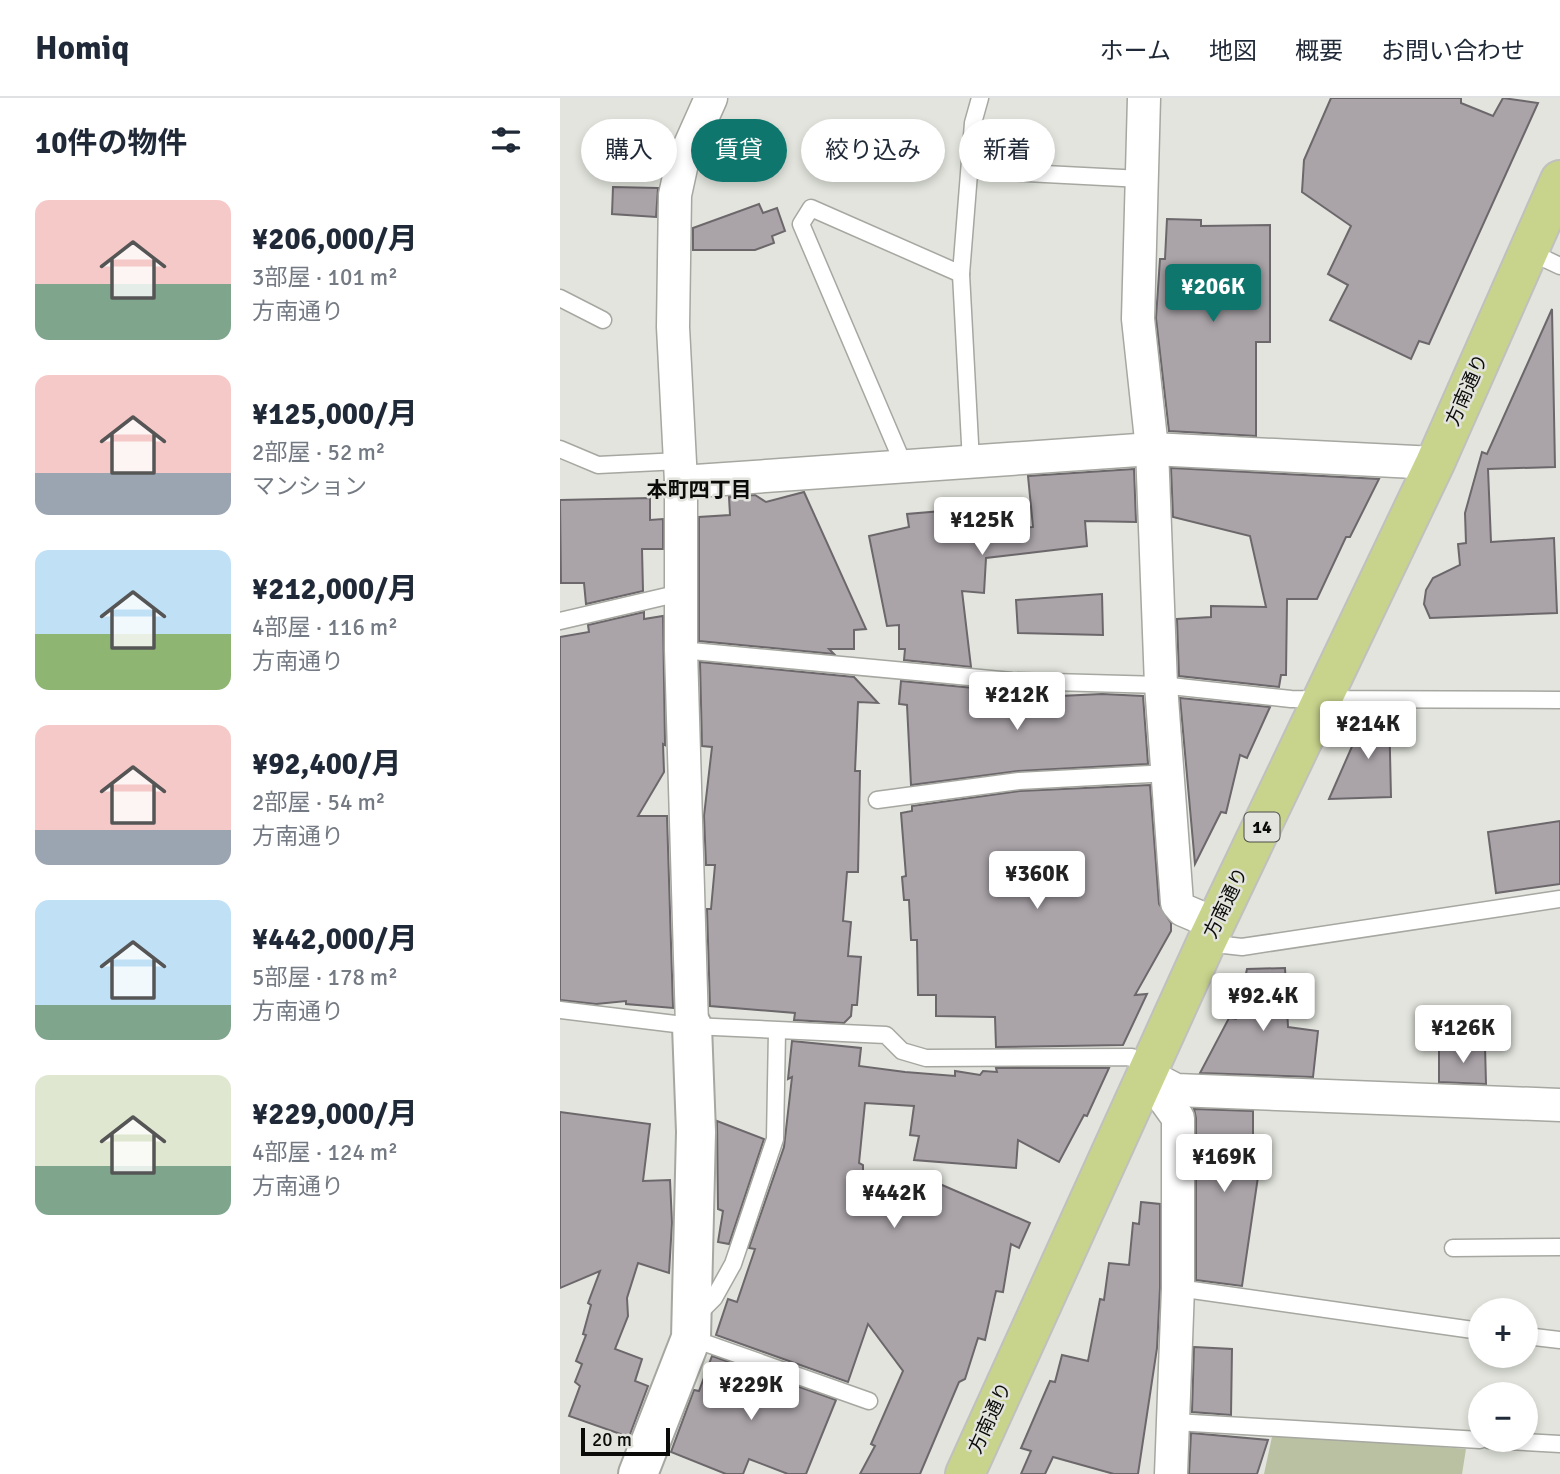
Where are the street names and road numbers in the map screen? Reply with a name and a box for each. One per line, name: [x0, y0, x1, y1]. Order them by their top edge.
street label: 方南通り: [1441, 350, 1493, 430]
road number: 14: [1244, 812, 1280, 842]
street label: 方南通り: [1199, 864, 1253, 942]
street label: 方南通り: [963, 1378, 1017, 1458]

